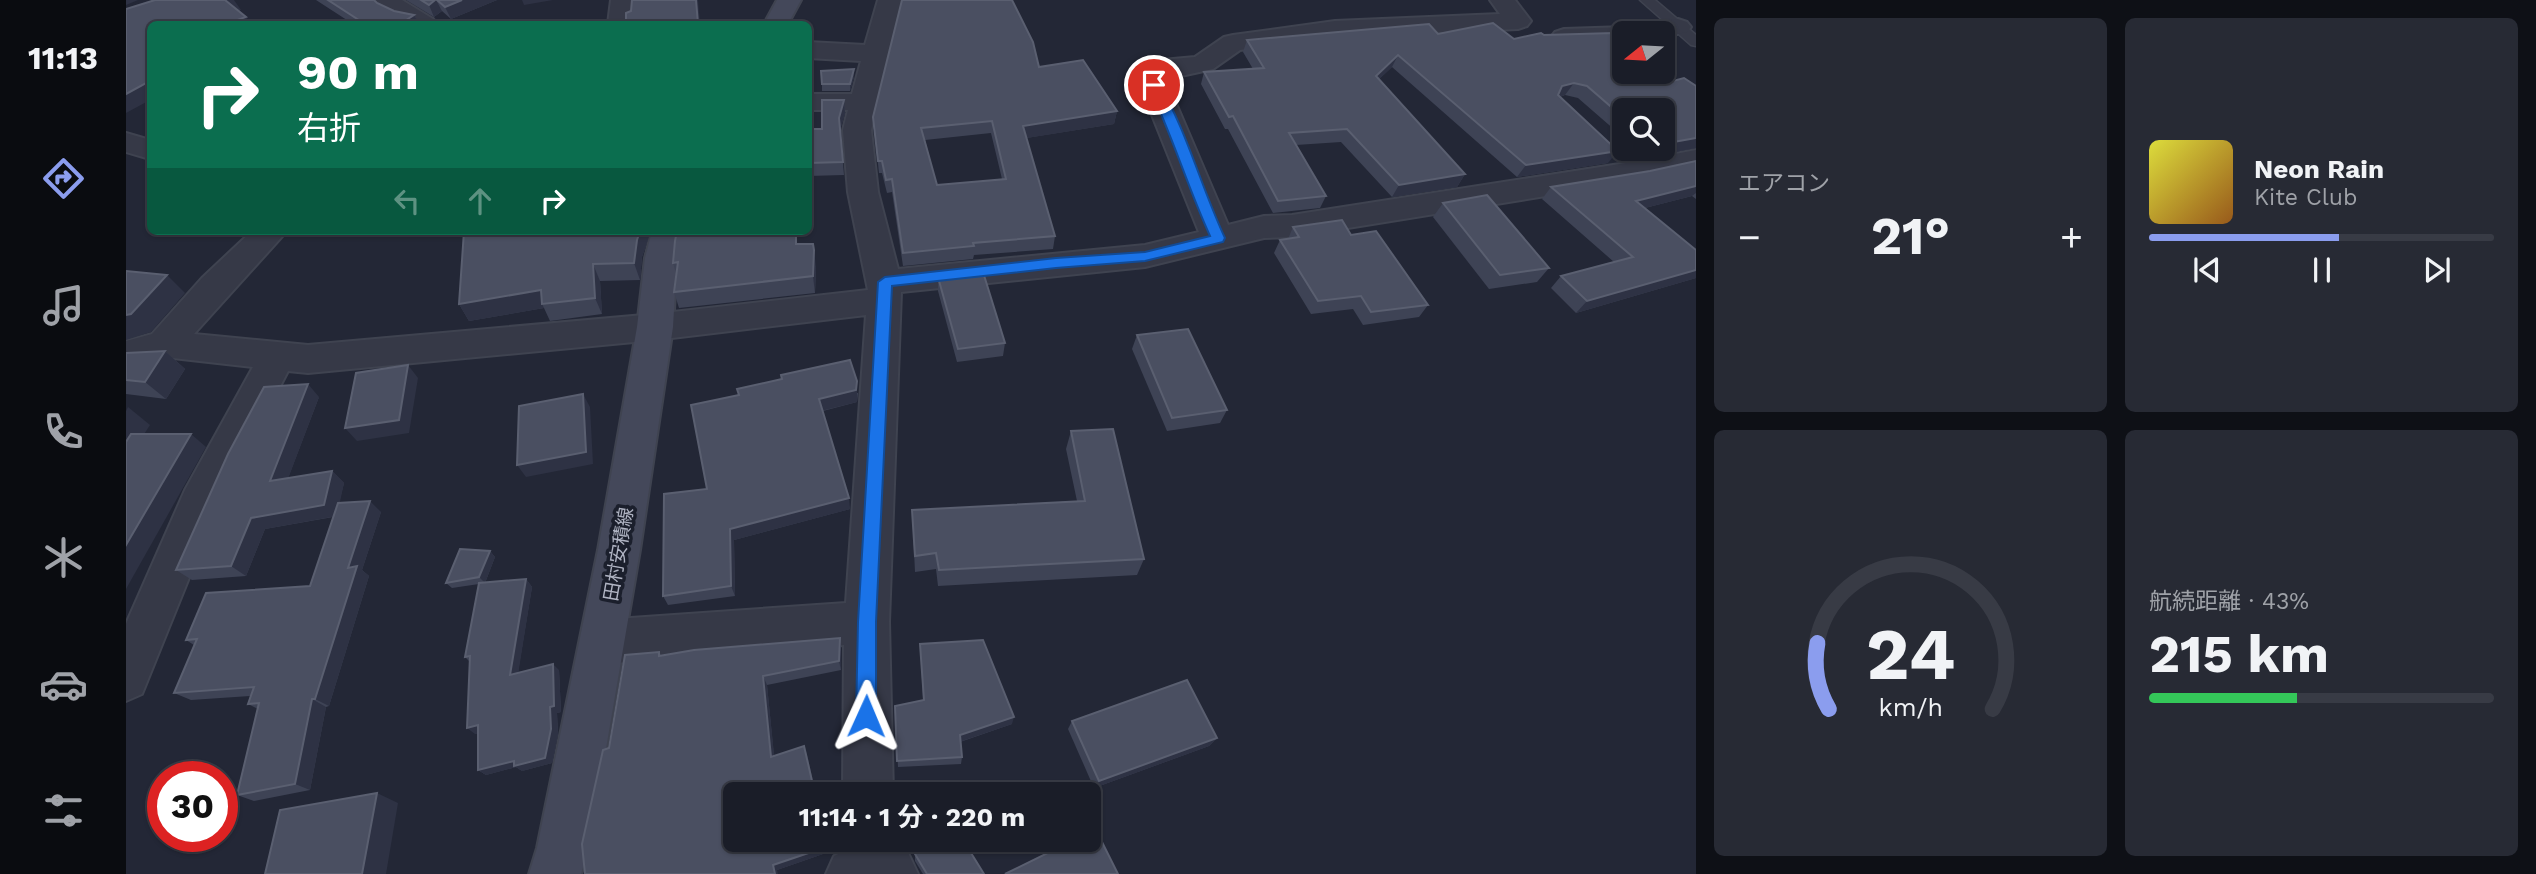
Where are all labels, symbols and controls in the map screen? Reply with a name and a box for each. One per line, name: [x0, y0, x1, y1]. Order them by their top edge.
north arrow: [1612, 21, 1675, 84]
map controls: [1612, 21, 1675, 161]
text: 11:13: [28, 39, 98, 77]
text: 90 m: [297, 43, 419, 101]
icon: right: [182, 49, 273, 140]
pin: [1124, 55, 1184, 115]
icon: arrive: [1135, 66, 1173, 104]
button: search: [1612, 98, 1675, 161]
text: 右折: [297, 109, 361, 147]
icon: directions: [39, 154, 88, 203]
text: Neon Rain: [2254, 154, 2384, 184]
text: エアコン: [1738, 170, 1830, 197]
icon: left: [388, 182, 426, 220]
icon: ahead: [461, 182, 499, 220]
icon: right: [534, 182, 572, 220]
text: Kite Club: [2254, 184, 2357, 211]
text: 21°: [1871, 206, 1950, 267]
text: −: [1738, 215, 1761, 259]
text: +: [2060, 215, 2083, 259]
icon: previous: [2188, 251, 2226, 289]
icon: pause: [2303, 251, 2341, 289]
icon: next: [2418, 251, 2456, 289]
icon: music: [39, 281, 88, 330]
icon: phone: [39, 407, 88, 456]
street label: 田村安積線: [599, 505, 638, 603]
icon: climate: [39, 533, 88, 582]
text: 航続距離 · 43%: [2149, 588, 2309, 615]
text: 24: [1866, 611, 1955, 697]
text: 215 km: [2149, 624, 2329, 685]
icon: car: [39, 660, 88, 709]
position arrow: [829, 679, 903, 753]
text: km/h: [1878, 693, 1943, 722]
speed limit sign: 30: [147, 761, 238, 852]
icon: filters: [39, 786, 88, 835]
text: 11:14 · 1 分 · 220 m: [799, 802, 1025, 832]

